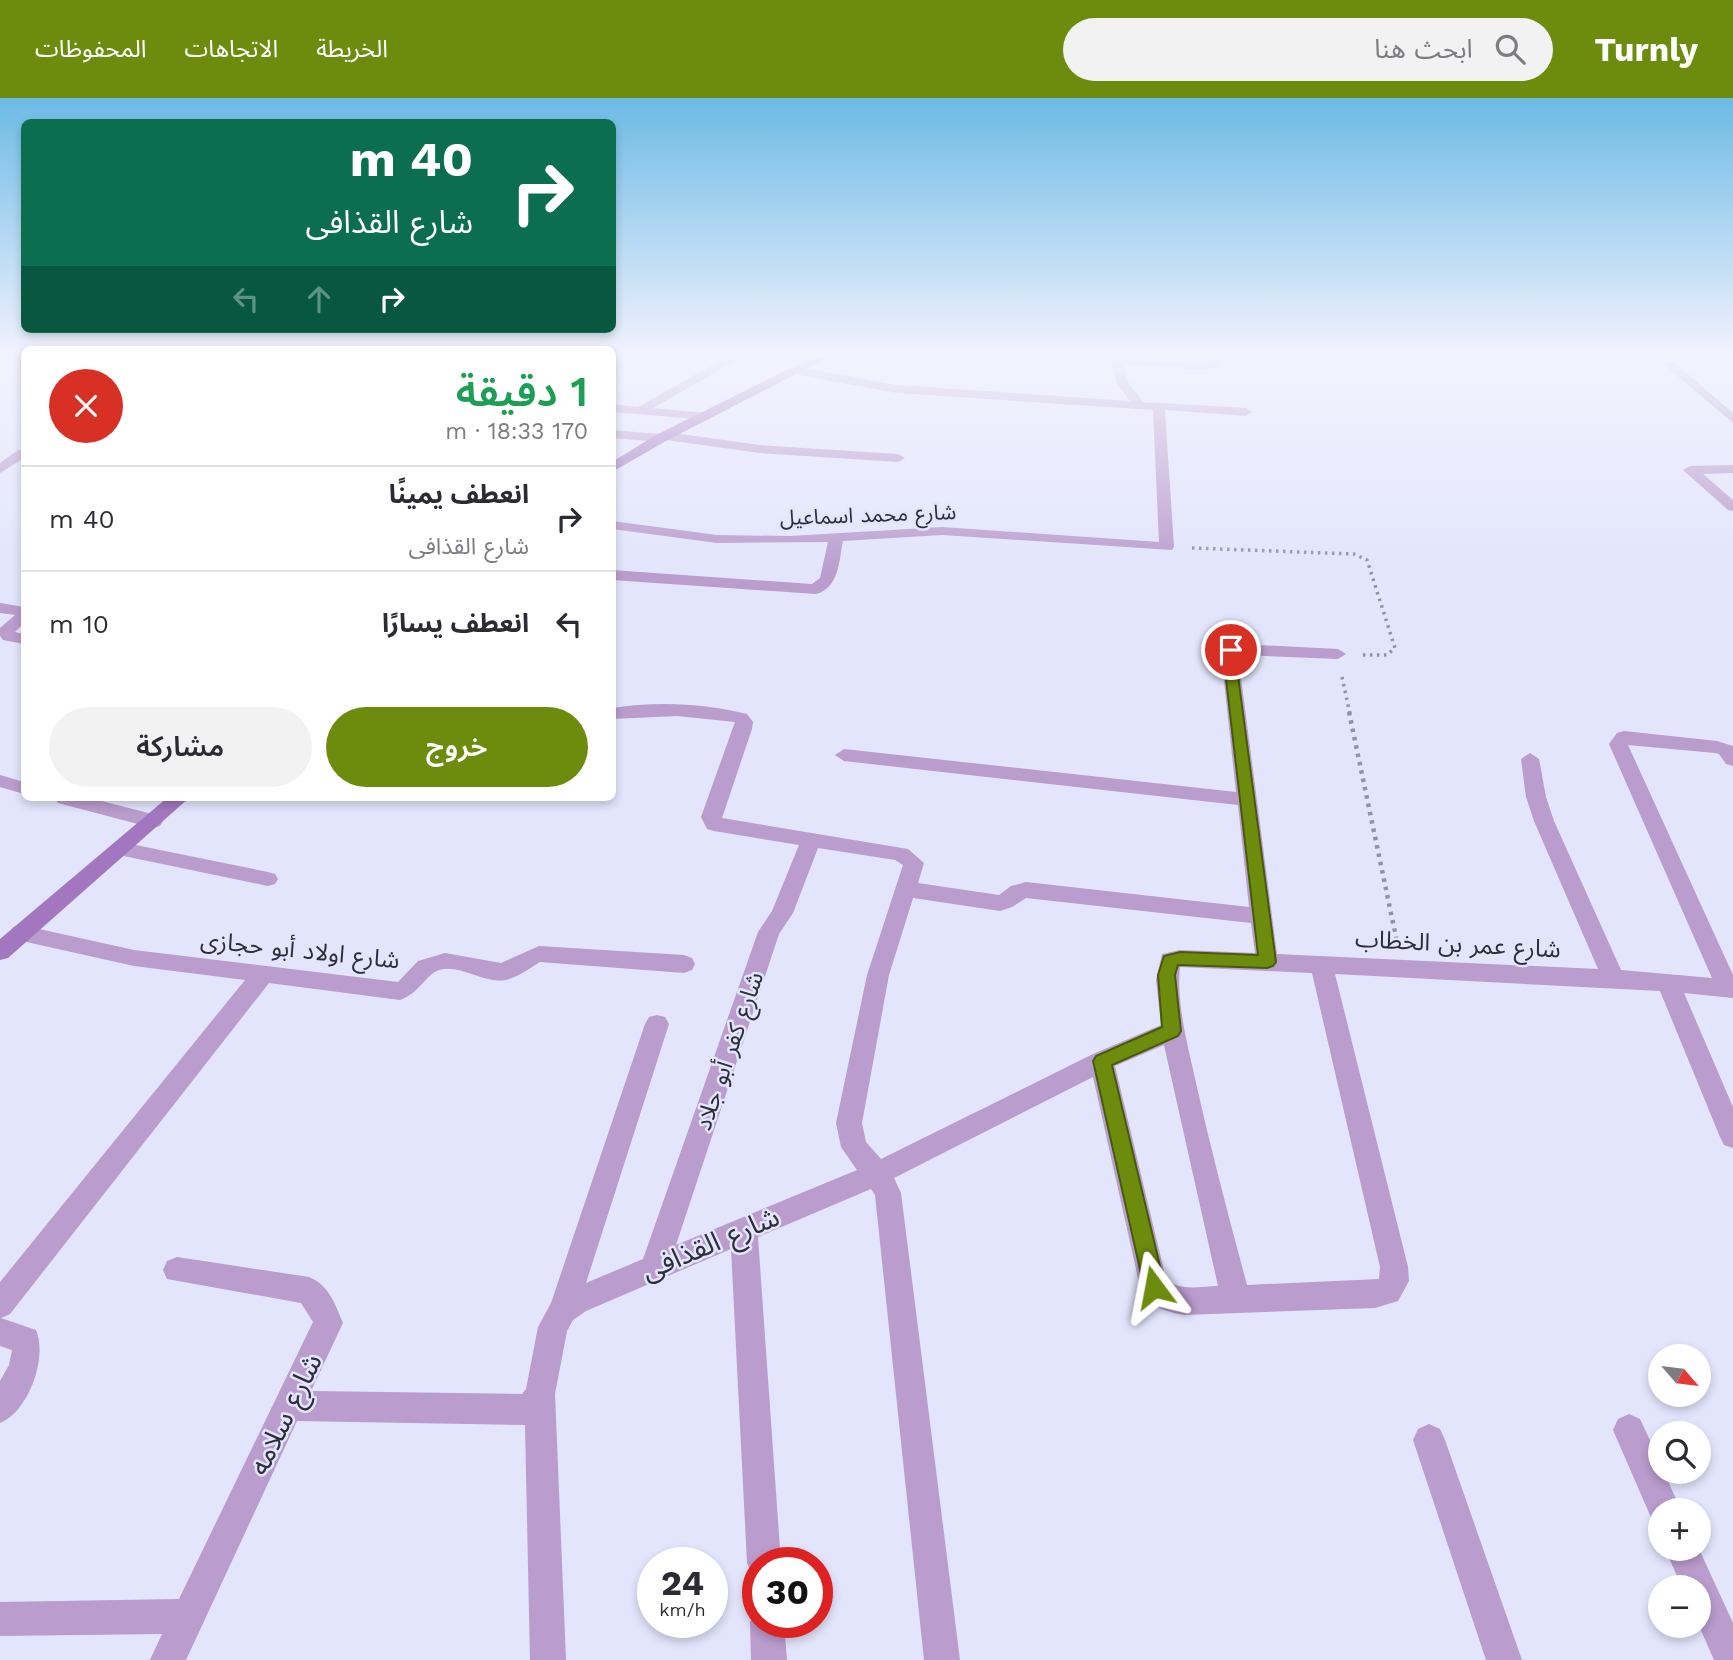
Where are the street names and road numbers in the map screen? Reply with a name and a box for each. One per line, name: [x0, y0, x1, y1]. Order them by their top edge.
street label: شارع محمد اسماعيل: [779, 499, 957, 533]
street label: شارع اولاد أبو حجازى: [199, 924, 401, 977]
street label: شارع عمر بن الخطاب: [1354, 925, 1562, 966]
street label: شارع كفر أبو جلاد: [687, 967, 772, 1135]
street label: شارع القذافى: [636, 1200, 786, 1291]
street label: شارع سلامه: [242, 1348, 333, 1482]

